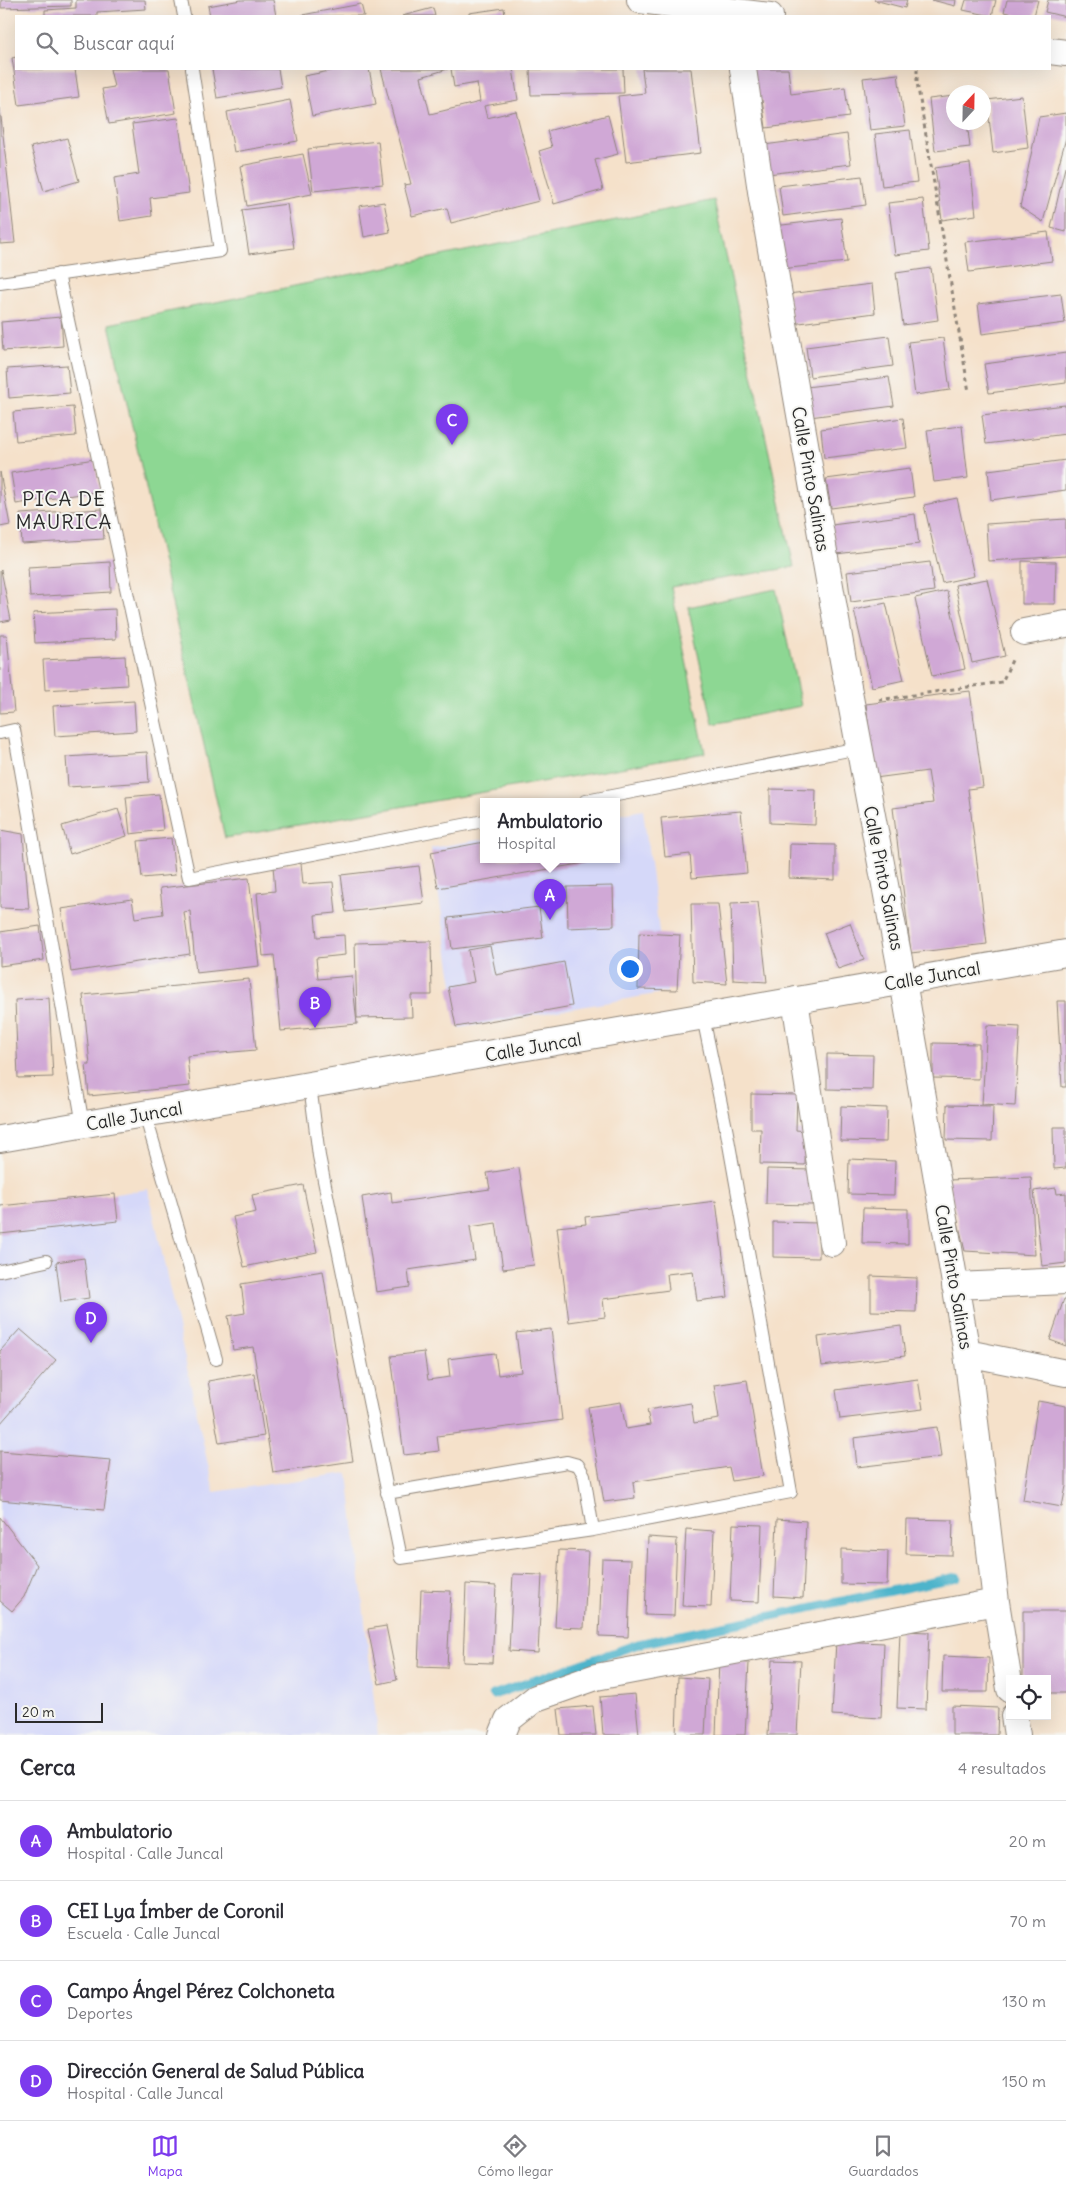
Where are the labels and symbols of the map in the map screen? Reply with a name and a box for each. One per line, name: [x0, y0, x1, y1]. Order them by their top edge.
north arrow: [946, 85, 991, 130]
pin: C: [436, 404, 468, 445]
street label: Calle Pinto Salinas: [787, 405, 835, 553]
district label: PICA DE MAURICA: [16, 486, 112, 534]
street label: Calle Pinto Salinas: [859, 804, 909, 952]
pin: A: [534, 879, 566, 920]
your location: [617, 956, 643, 982]
street label: Calle Juncal: [882, 956, 982, 996]
pin: B: [299, 987, 331, 1028]
street label: Calle Juncal: [483, 1027, 583, 1067]
street label: Calle Juncal: [84, 1096, 184, 1136]
street label: Calle Pinto Salinas: [930, 1203, 978, 1351]
pin: D: [75, 1302, 107, 1343]
scale bar: [15, 1700, 102, 1723]

